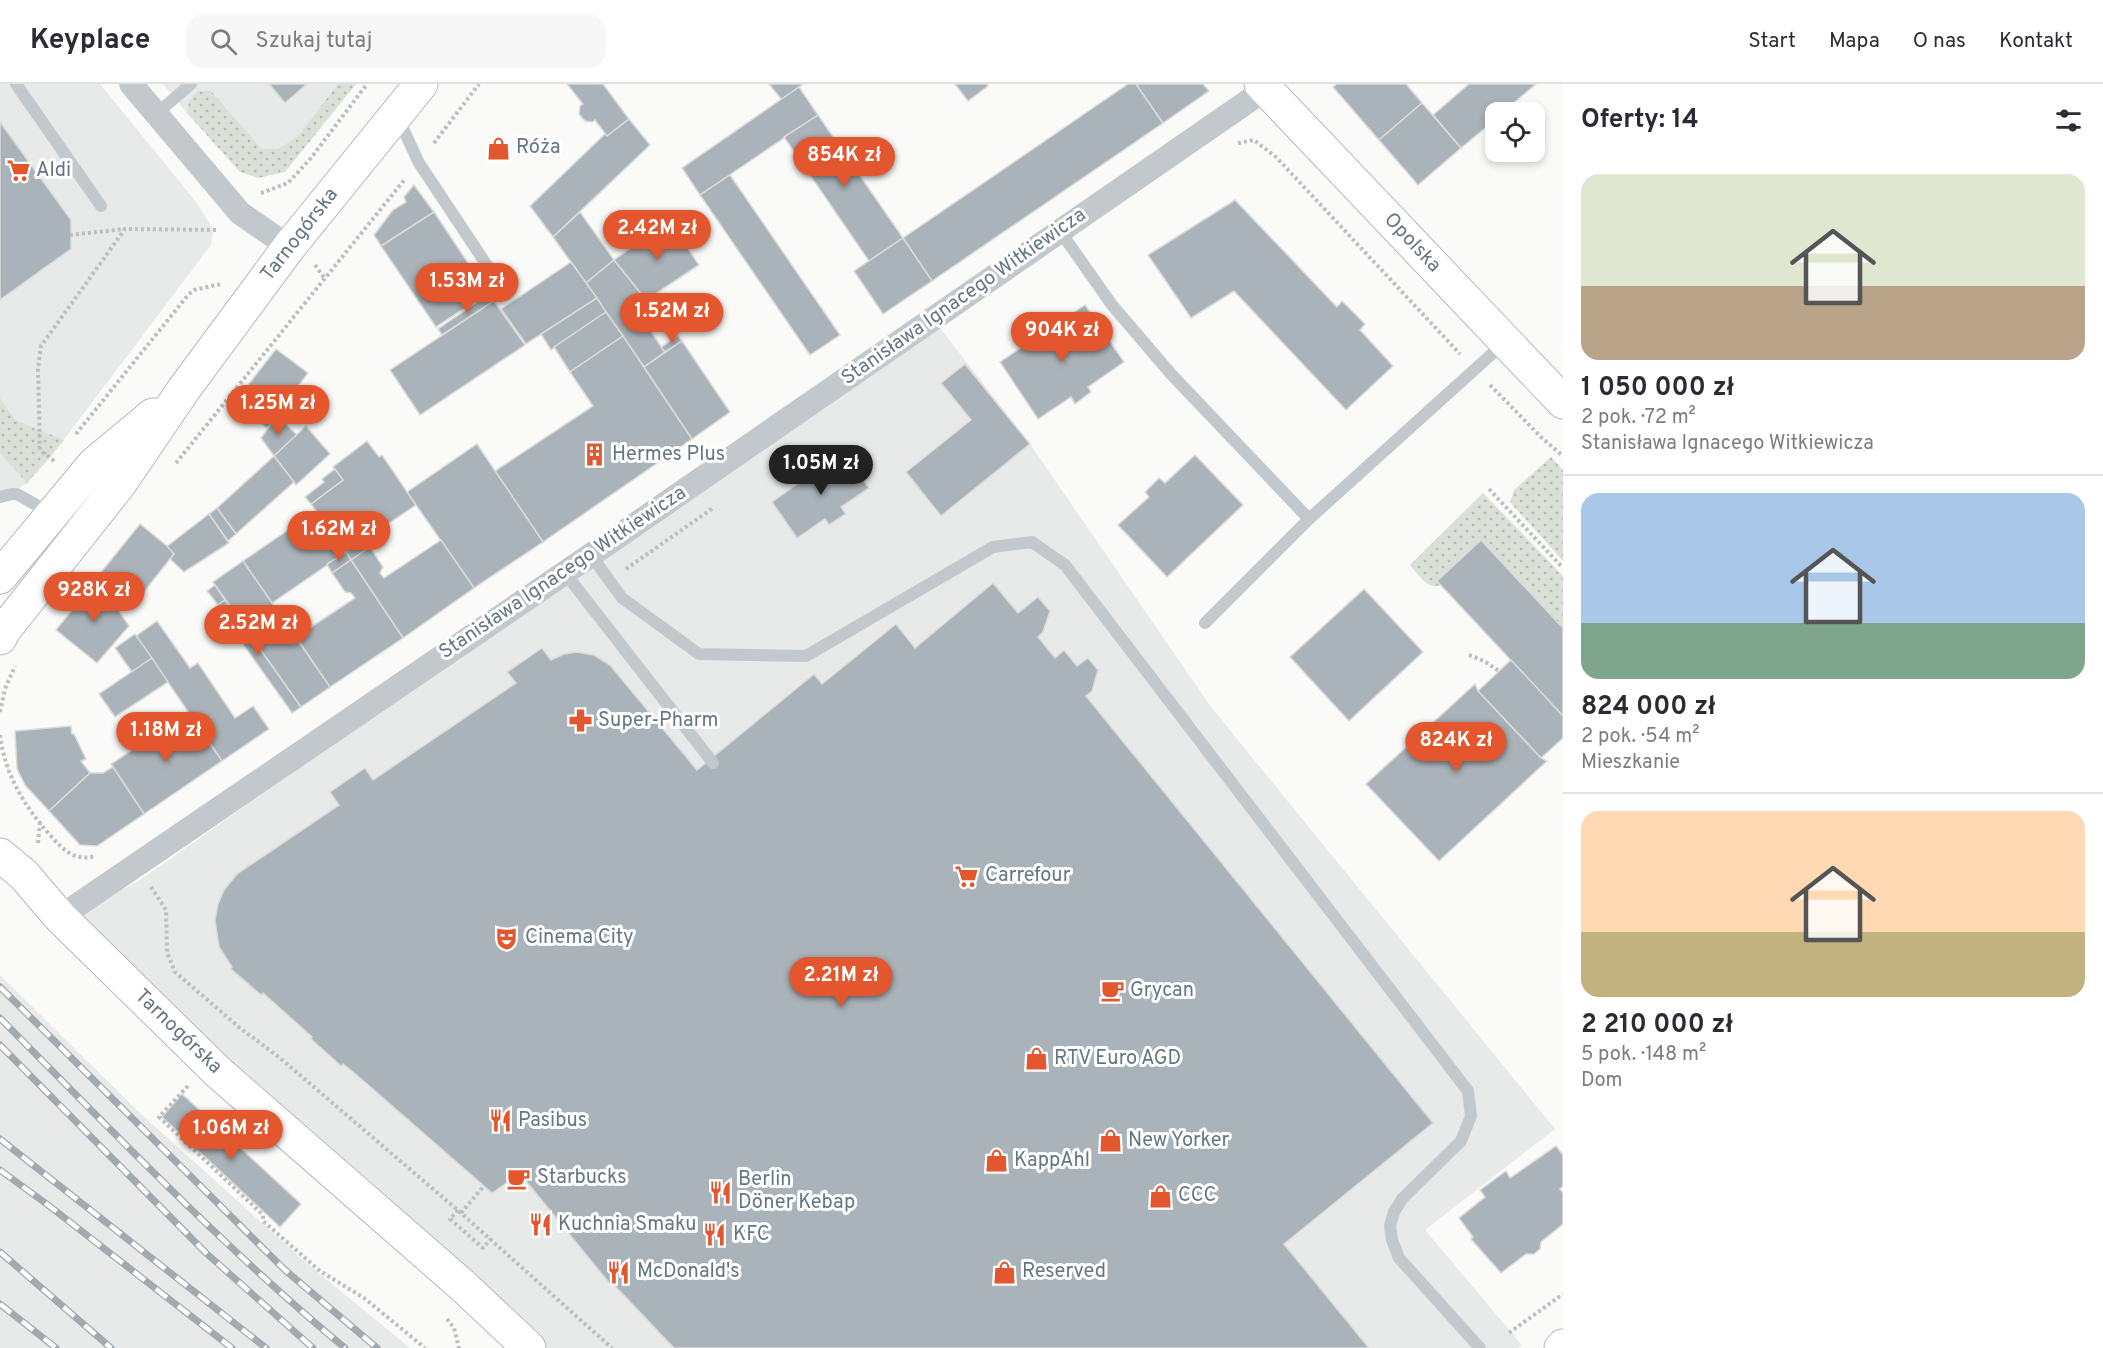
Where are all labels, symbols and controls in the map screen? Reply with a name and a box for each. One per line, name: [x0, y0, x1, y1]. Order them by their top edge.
search box: [186, 14, 606, 68]
text: Keyplace: [30, 23, 150, 59]
icon: search: [207, 25, 240, 58]
text: Szukaj tutaj: [255, 28, 372, 55]
text: Start: [1748, 28, 1796, 55]
text: Mapa: [1829, 28, 1880, 55]
text: O nas: [1913, 28, 1966, 55]
text: Kontakt: [1999, 28, 2073, 55]
map controls: [1485, 102, 1545, 162]
button: locate: [1485, 102, 1545, 162]
text: Oferty: 14: [1581, 104, 1699, 137]
icon: filters: [2052, 104, 2085, 137]
shop icon: Róża: [485, 135, 511, 161]
place label: Róża: [516, 135, 561, 161]
pin: 854K zł: [789, 137, 899, 188]
text: 854K zł: [807, 143, 881, 169]
supermarket icon: Aldi: [5, 158, 31, 184]
place label: Aldi: [36, 158, 71, 184]
street label: Tarnogórska: [255, 183, 345, 287]
street label: Stanisława Ignacego Witkiewicza: [837, 202, 1091, 392]
street label: Opolska: [1378, 208, 1446, 278]
pin: 2.42M zł: [595, 210, 719, 261]
icon: home: [1779, 213, 1887, 321]
text: 2.42M zł: [617, 216, 697, 242]
pin: 1.53M zł: [405, 263, 529, 314]
text: 1.53M zł: [430, 269, 504, 295]
pin: 1.52M zł: [610, 293, 734, 344]
text: 1.52M zł: [634, 299, 710, 325]
pin: 904K zł: [1007, 312, 1117, 363]
text: 904K zł: [1025, 318, 1099, 344]
text: 1 050 000 zł: [1581, 372, 1734, 405]
pin: 1.25M zł: [216, 385, 340, 436]
text: 1.25M zł: [240, 391, 316, 417]
text: 2 pok. · 72 m²: [1581, 405, 1696, 431]
text: Stanisława Ignacego Witkiewicza: [1581, 431, 1874, 457]
building icon: Hermes Plus: [581, 442, 607, 468]
place label: Hermes Plus: [612, 442, 725, 468]
pin: 1.05M zł: [759, 445, 883, 496]
text: 1.05M zł: [783, 451, 859, 477]
street label: Stanisława Ignacego Witkiewicza: [434, 480, 692, 666]
pin: 1.62M zł: [277, 511, 401, 562]
text: 1.62M zł: [301, 517, 377, 543]
icon: home: [1779, 532, 1887, 640]
pin: 928K zł: [39, 572, 149, 623]
text: 928K zł: [58, 578, 130, 604]
pin: 2.52M zł: [196, 605, 320, 656]
text: 2.52M zł: [218, 611, 298, 637]
text: 824 000 zł: [1581, 691, 1716, 724]
pharmacy icon: Super-Pharm: [567, 708, 593, 734]
place label: Super-Pharm: [598, 708, 718, 734]
pin: 1.18M zł: [104, 712, 228, 763]
text: 1.18M zł: [130, 718, 202, 744]
pin: 824K zł: [1401, 722, 1511, 773]
text: 2 pok. · 54 m²: [1581, 724, 1699, 750]
text: 824K zł: [1419, 728, 1493, 754]
text: Mieszkanie: [1581, 750, 1680, 776]
icon: home: [1779, 850, 1887, 958]
supermarket icon: Carrefour: [954, 863, 980, 889]
place label: Carrefour: [985, 863, 1071, 889]
theatre icon: Cinema City: [494, 925, 520, 951]
place label: Cinema City: [525, 925, 634, 951]
pin: 2.21M zł: [779, 957, 903, 1008]
text: 2.21M zł: [803, 963, 879, 989]
cafe icon: Grycan: [1099, 978, 1125, 1004]
place label: Grycan: [1130, 978, 1194, 1004]
street label: Tarnogórska: [129, 984, 227, 1080]
text: 2 210 000 zł: [1581, 1009, 1733, 1042]
text: 5 pok. · 148 m²: [1581, 1042, 1706, 1068]
shop icon: RTV Euro AGD: [1023, 1046, 1049, 1072]
place label: RTV Euro AGD: [1054, 1046, 1181, 1072]
text: Dom: [1581, 1068, 1622, 1094]
restaurant icon: Pasibus: [487, 1108, 513, 1134]
place label: Pasibus: [518, 1108, 587, 1134]
pin: 1.06M zł: [169, 1110, 293, 1161]
text: 1.06M zł: [193, 1116, 269, 1142]
shop icon: New Yorker: [1097, 1128, 1123, 1154]
place label: New Yorker: [1128, 1128, 1230, 1154]
shop icon: KappAhl: [983, 1148, 1009, 1174]
place label: KappAhl: [1014, 1148, 1090, 1174]
cafe icon: Starbucks: [506, 1165, 532, 1191]
place label: Starbucks: [537, 1165, 627, 1191]
place label: Berlin Döner Kebap: [738, 1167, 855, 1216]
restaurant icon: Berlin Döner Kebap: [707, 1179, 733, 1205]
shop icon: CCC: [1147, 1183, 1173, 1209]
place label: CCC: [1178, 1183, 1216, 1209]
restaurant icon: Kuchnia Smaku: [527, 1212, 553, 1238]
place label: Kuchnia Smaku: [558, 1212, 696, 1238]
restaurant icon: KFC: [702, 1222, 728, 1248]
place label: KFC: [733, 1222, 770, 1248]
restaurant icon: McDonald's: [606, 1259, 632, 1285]
place label: McDonald's: [637, 1259, 740, 1285]
shop icon: Reserved: [991, 1259, 1017, 1285]
place label: Reserved: [1022, 1259, 1106, 1285]

